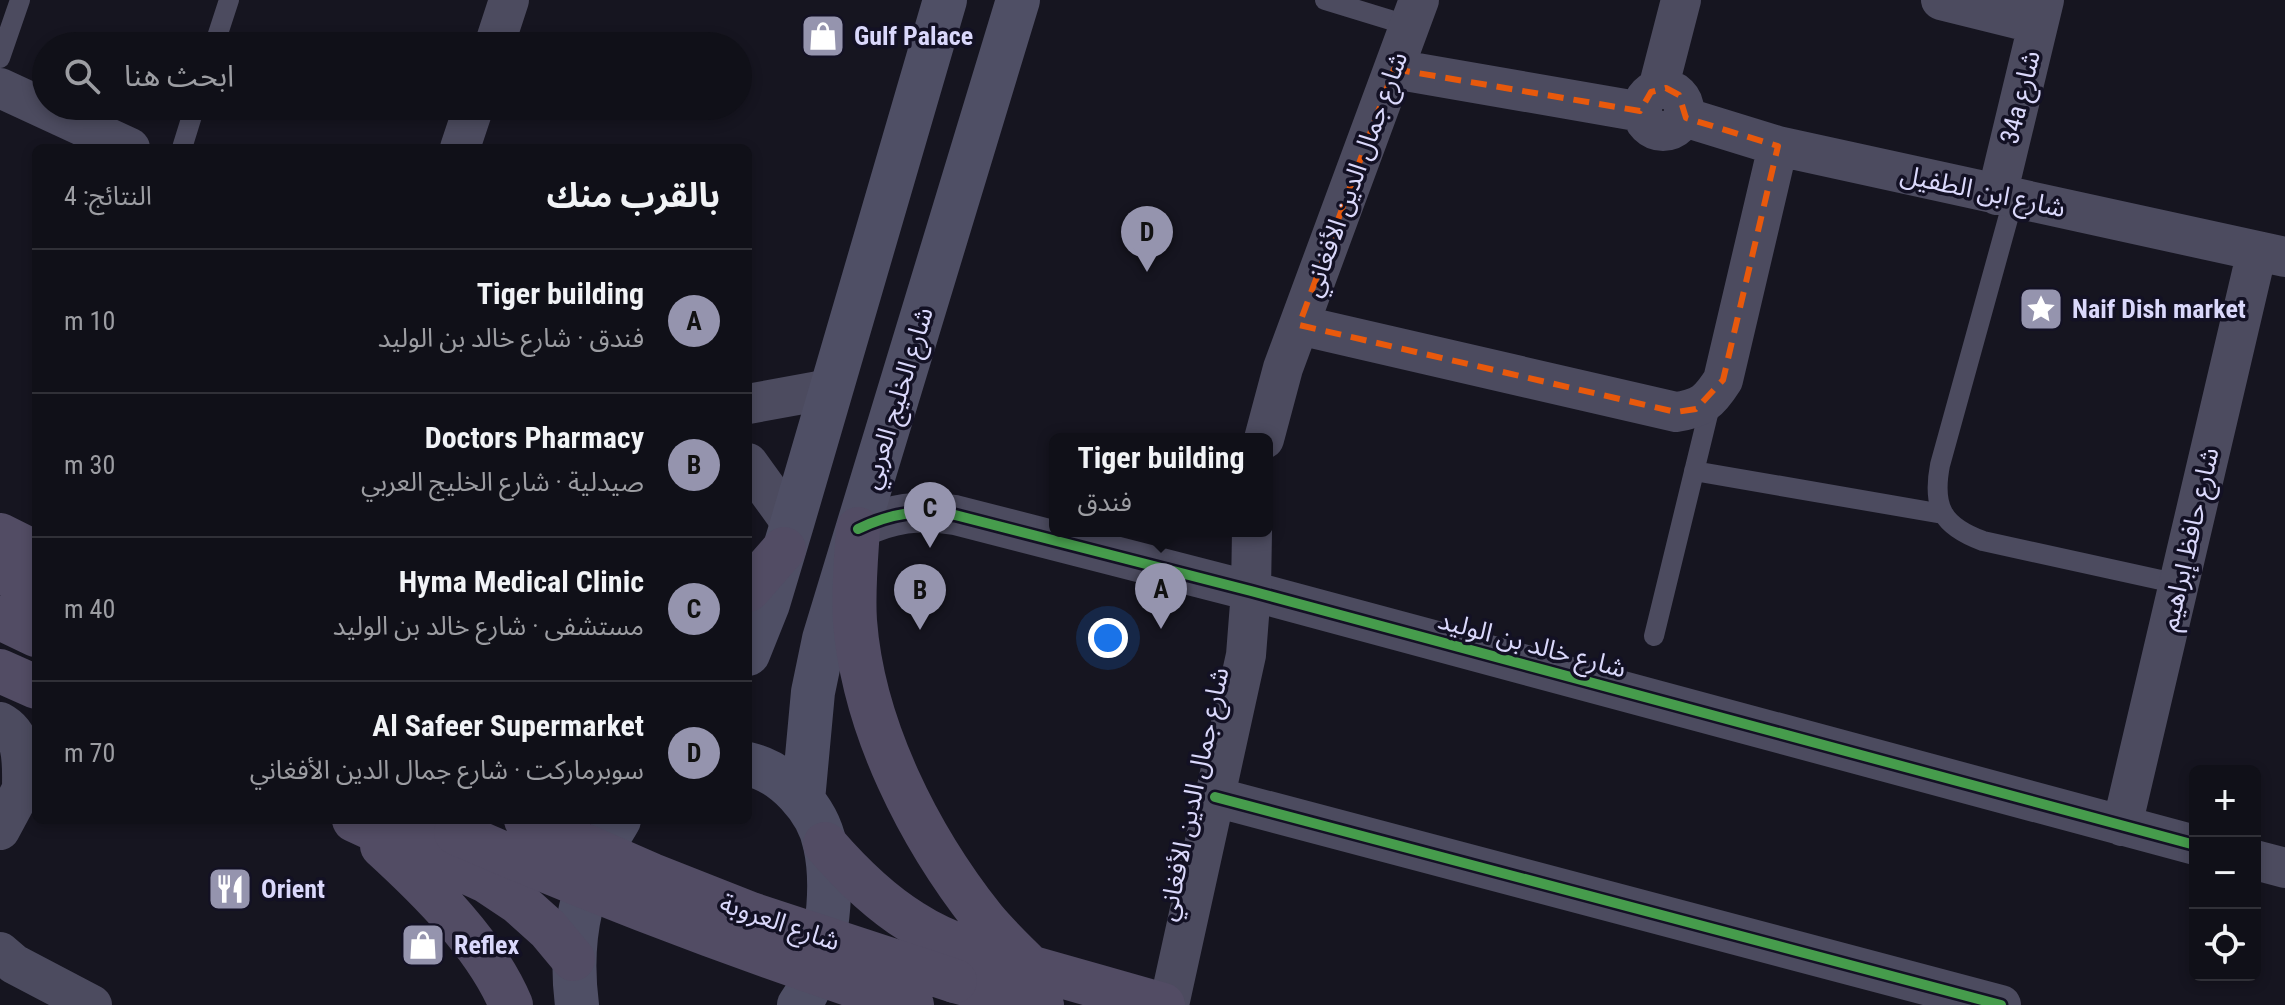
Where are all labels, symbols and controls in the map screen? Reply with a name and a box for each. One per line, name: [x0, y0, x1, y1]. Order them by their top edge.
shop icon: Gulf Palace: [799, 12, 847, 60]
place label: Gulf Palace: [854, 21, 973, 51]
search box: [32, 32, 752, 120]
street label: 34a شارع: [1994, 47, 2050, 148]
street label: شارع جمال الدين الأفغاني: [1297, 48, 1418, 302]
icon: search: [60, 54, 104, 98]
text: ابحث هنا: [124, 58, 234, 93]
street label: شارع ابن الطفيل: [1897, 159, 2068, 227]
text: بالقرب منك: [546, 175, 720, 215]
text: النتائج: 4: [64, 181, 152, 211]
pin: D: [1121, 206, 1173, 272]
text: Tiger building: [477, 276, 644, 311]
place icon: Naif Dish market: [2017, 285, 2065, 333]
place label: Naif Dish market: [2072, 294, 2246, 324]
street label: شارع الخليج العربي: [855, 303, 944, 494]
text: 10 m: [64, 306, 115, 336]
text: A: [686, 306, 702, 336]
text: فندق · شارع خالد بن الوليد: [378, 323, 644, 353]
text: Doctors Pharmacy: [425, 420, 644, 455]
popup: [1049, 433, 1273, 537]
text: Tiger building: [1077, 440, 1245, 475]
street label: شارع حافظ إبراهيم: [2153, 445, 2230, 635]
text: 30 m: [64, 450, 115, 480]
text: B: [687, 450, 701, 480]
text: صيدلية · شارع الخليج العربي: [361, 467, 644, 497]
pin: C: [904, 482, 956, 548]
text: فندق: [1077, 487, 1132, 517]
pin: A: [1135, 563, 1187, 629]
text: Hyma Medical Clinic: [399, 564, 644, 599]
pin: B: [894, 564, 946, 630]
text: 40 m: [64, 594, 115, 624]
text: C: [687, 594, 701, 624]
street label: شارع خالد بن الوليد: [1434, 604, 1629, 687]
text: مستشفى · شارع خالد بن الوليد: [333, 611, 644, 641]
your location: [1088, 618, 1128, 658]
street label: شارع جمال الدين الأفغاني: [1151, 665, 1239, 924]
text: Al Safeer Supermarket: [372, 708, 644, 743]
text: 70 m: [64, 738, 115, 768]
text: D: [687, 738, 701, 768]
text: سوبرماركت · شارع جمال الدين الأفغاني: [250, 755, 644, 785]
map controls: [2189, 765, 2261, 981]
button: +: [2189, 765, 2261, 837]
button: −: [2189, 837, 2261, 909]
restaurant icon: Orient: [206, 865, 254, 913]
place label: Orient: [261, 874, 325, 904]
street label: شارع العروبة: [715, 888, 844, 960]
button: locate: [2189, 909, 2261, 981]
shop icon: Reflex: [399, 921, 447, 969]
place label: Reflex: [454, 930, 520, 960]

